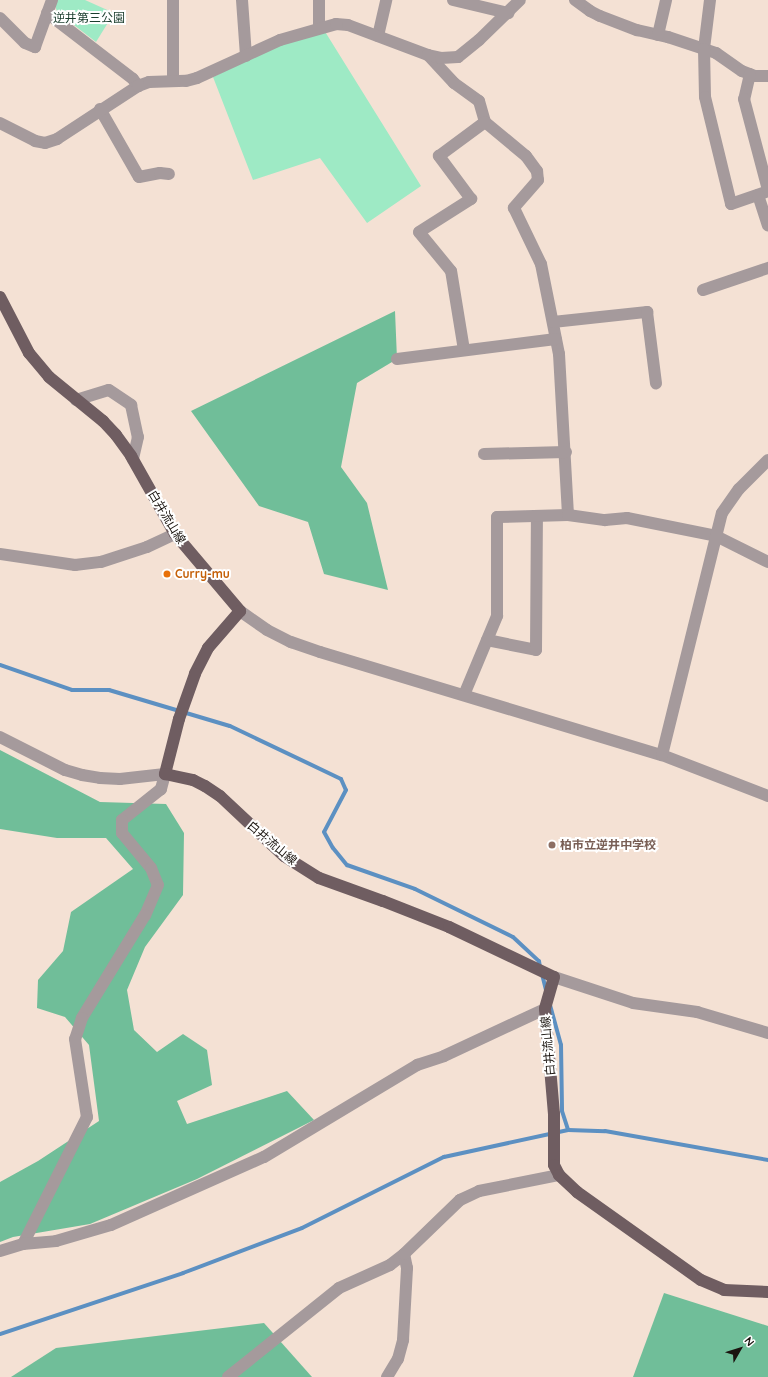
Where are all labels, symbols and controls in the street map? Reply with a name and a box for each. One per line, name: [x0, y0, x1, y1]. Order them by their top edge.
park label: 逆井第三公園: [53, 11, 125, 25]
street label: 白井流山線: [145, 488, 189, 546]
place label: Curry-mu: [175, 567, 230, 581]
marker: Curry-mu: [162, 569, 172, 579]
street label: 白井流山線: [244, 818, 300, 868]
place label: 柏市立逆井中学校: [560, 838, 656, 852]
marker: 柏市立逆井中学校: [547, 840, 557, 850]
street label: 白井流山線: [538, 1015, 558, 1077]
north arrow: [720, 1329, 760, 1369]
text: N: [741, 1334, 757, 1349]

